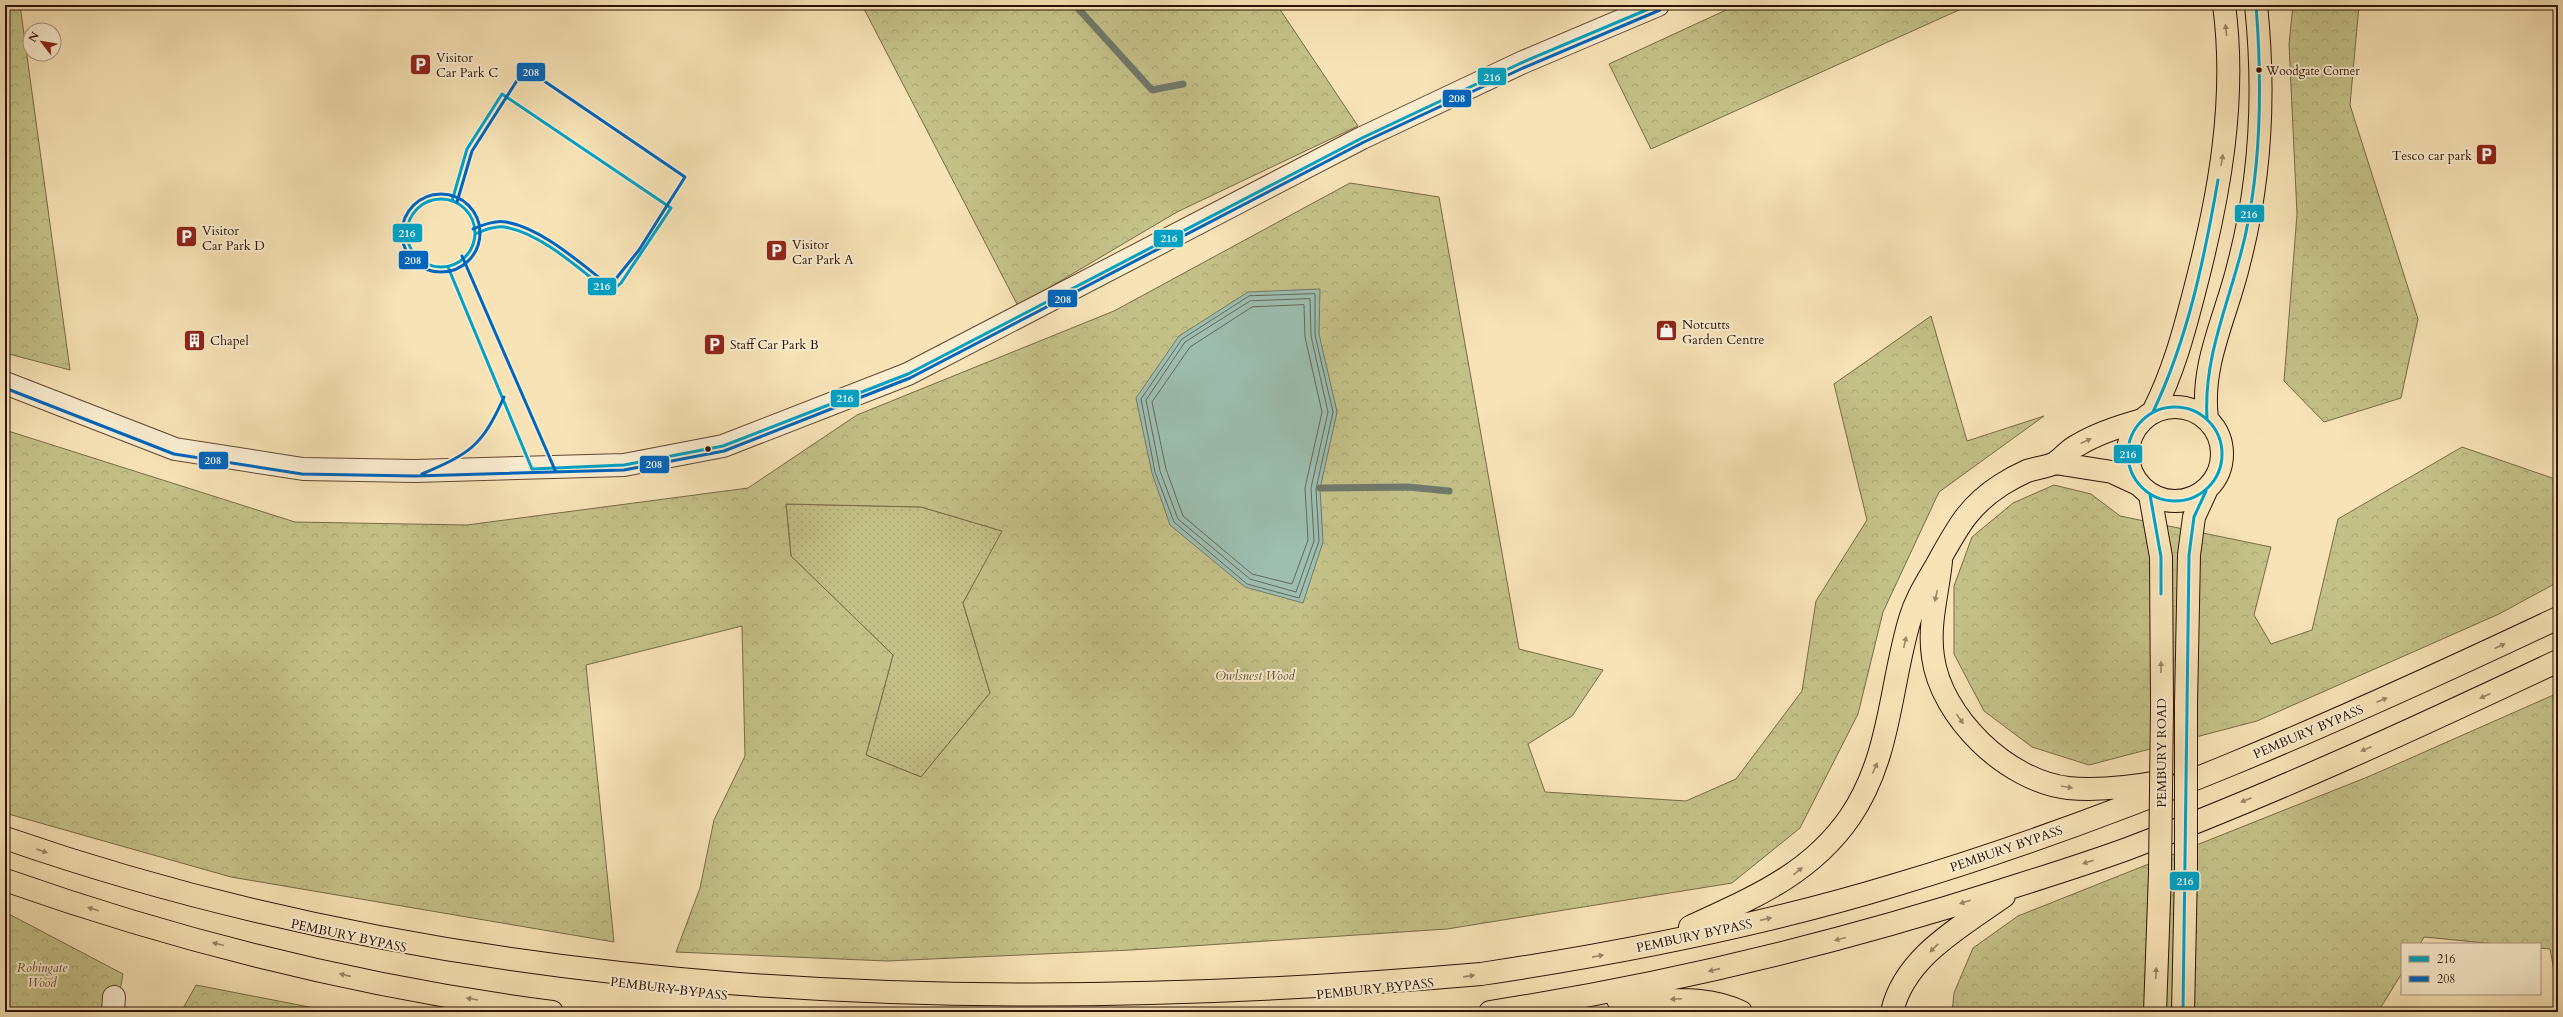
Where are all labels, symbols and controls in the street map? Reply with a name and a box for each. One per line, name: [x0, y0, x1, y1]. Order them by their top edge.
north arrow: [22, 22, 62, 62]
one-way arrow: [2223, 24, 2230, 36]
text: N: [25, 29, 43, 45]
place label: Visitor Car Park C: [436, 49, 498, 82]
parking icon: Visitor Car Park C: [407, 51, 433, 77]
line badge: 208: [516, 62, 546, 82]
place label: Woodgate Corner: [2265, 63, 2360, 79]
text: 208: [523, 65, 539, 80]
marker: Woodgate Corner: [2254, 65, 2264, 75]
line badge: 216: [1477, 67, 1507, 86]
text: 216: [1484, 70, 1501, 85]
line badge: 208: [1442, 89, 1472, 108]
text: 208: [1449, 91, 1465, 106]
parking icon: Tesco car park: [2474, 142, 2500, 168]
place label: Tesco car park: [2392, 147, 2472, 165]
one-way arrow: [2219, 153, 2225, 166]
line badge: 216: [2234, 204, 2265, 223]
text: 216: [2241, 207, 2258, 222]
place label: Visitor Car Park D: [202, 222, 265, 255]
line badge: 216: [392, 223, 423, 243]
parking icon: Visitor Car Park D: [173, 224, 199, 250]
text: 216: [399, 226, 416, 241]
line badge: 216: [1153, 229, 1184, 248]
text: 216: [1161, 231, 1178, 246]
place label: Visitor Car Park A: [792, 236, 854, 269]
parking icon: Visitor Car Park A: [763, 238, 789, 264]
line badge: 208: [398, 250, 429, 270]
text: 208: [405, 253, 421, 268]
line badge: 216: [587, 277, 617, 296]
text: 216: [594, 279, 611, 294]
line badge: 208: [1047, 289, 1078, 308]
text: 208: [1055, 292, 1071, 307]
place label: Notcutts Garden Centre: [1682, 316, 1764, 349]
shop icon: Notcutts Garden Centre: [1654, 318, 1680, 344]
building icon: Chapel: [182, 327, 208, 353]
parking icon: Staff Car Park B: [701, 331, 727, 357]
place label: Chapel: [210, 332, 250, 350]
place label: Staff Car Park B: [730, 336, 819, 354]
line badge: 216: [830, 389, 860, 408]
text: 216: [837, 391, 854, 406]
one-way arrow: [2081, 438, 2092, 444]
unlabelled marker: [703, 444, 713, 454]
line badge: 216: [2113, 444, 2143, 464]
text: 216: [2120, 447, 2137, 462]
line badge: 208: [198, 451, 229, 470]
text: 208: [205, 453, 221, 468]
line badge: 208: [639, 455, 670, 474]
text: 208: [646, 457, 662, 472]
one-way arrow: [1933, 590, 1939, 602]
one-way arrow: [1903, 636, 1909, 648]
one-way arrow: [2494, 643, 2505, 649]
one-way arrow: [2158, 660, 2164, 673]
park label: Owlsnest Wood: [1215, 667, 1296, 685]
one-way arrow: [2479, 693, 2490, 699]
one-way arrow: [2376, 697, 2388, 703]
street label: PEMBURY ROAD: [2153, 698, 2171, 808]
street label: PEMBURY BYPASS: [2251, 701, 2366, 763]
one-way arrow: [1956, 714, 1964, 725]
one-way arrow: [2360, 746, 2372, 752]
one-way arrow: [1872, 763, 1878, 774]
one-way arrow: [2061, 784, 2073, 790]
one-way arrow: [2240, 797, 2252, 803]
street label: PEMBURY BYPASS: [1948, 821, 2065, 877]
one-way arrow: [36, 848, 48, 854]
one-way arrow: [2082, 859, 2094, 865]
one-way arrow: [1792, 867, 1803, 875]
line badge: 216: [2169, 871, 2200, 891]
text: 216: [2177, 874, 2194, 889]
one-way arrow: [1958, 899, 1970, 905]
one-way arrow: [87, 906, 99, 912]
street label: PEMBURY BYPASS: [289, 915, 408, 957]
street label: PEMBURY BYPASS: [1635, 915, 1754, 957]
one-way arrow: [1760, 916, 1772, 922]
one-way arrow: [1834, 936, 1846, 942]
one-way arrow: [212, 941, 224, 947]
one-way arrow: [1929, 943, 1939, 952]
legend: [2401, 943, 2541, 995]
text: 216: [2437, 951, 2455, 967]
one-way arrow: [1592, 953, 1604, 959]
park label: Robingate Wood: [17, 959, 68, 992]
one-way arrow: [1707, 967, 1720, 973]
one-way arrow: [2153, 967, 2160, 979]
one-way arrow: [339, 971, 351, 977]
text: 208: [2437, 971, 2455, 987]
street label: PEMBURY BYPASS: [609, 973, 729, 1005]
one-way arrow: [1463, 973, 1475, 979]
street label: PEMBURY BYPASS: [1315, 974, 1435, 1004]
one-way arrow: [1670, 995, 1682, 1002]
one-way arrow: [466, 996, 479, 1002]

